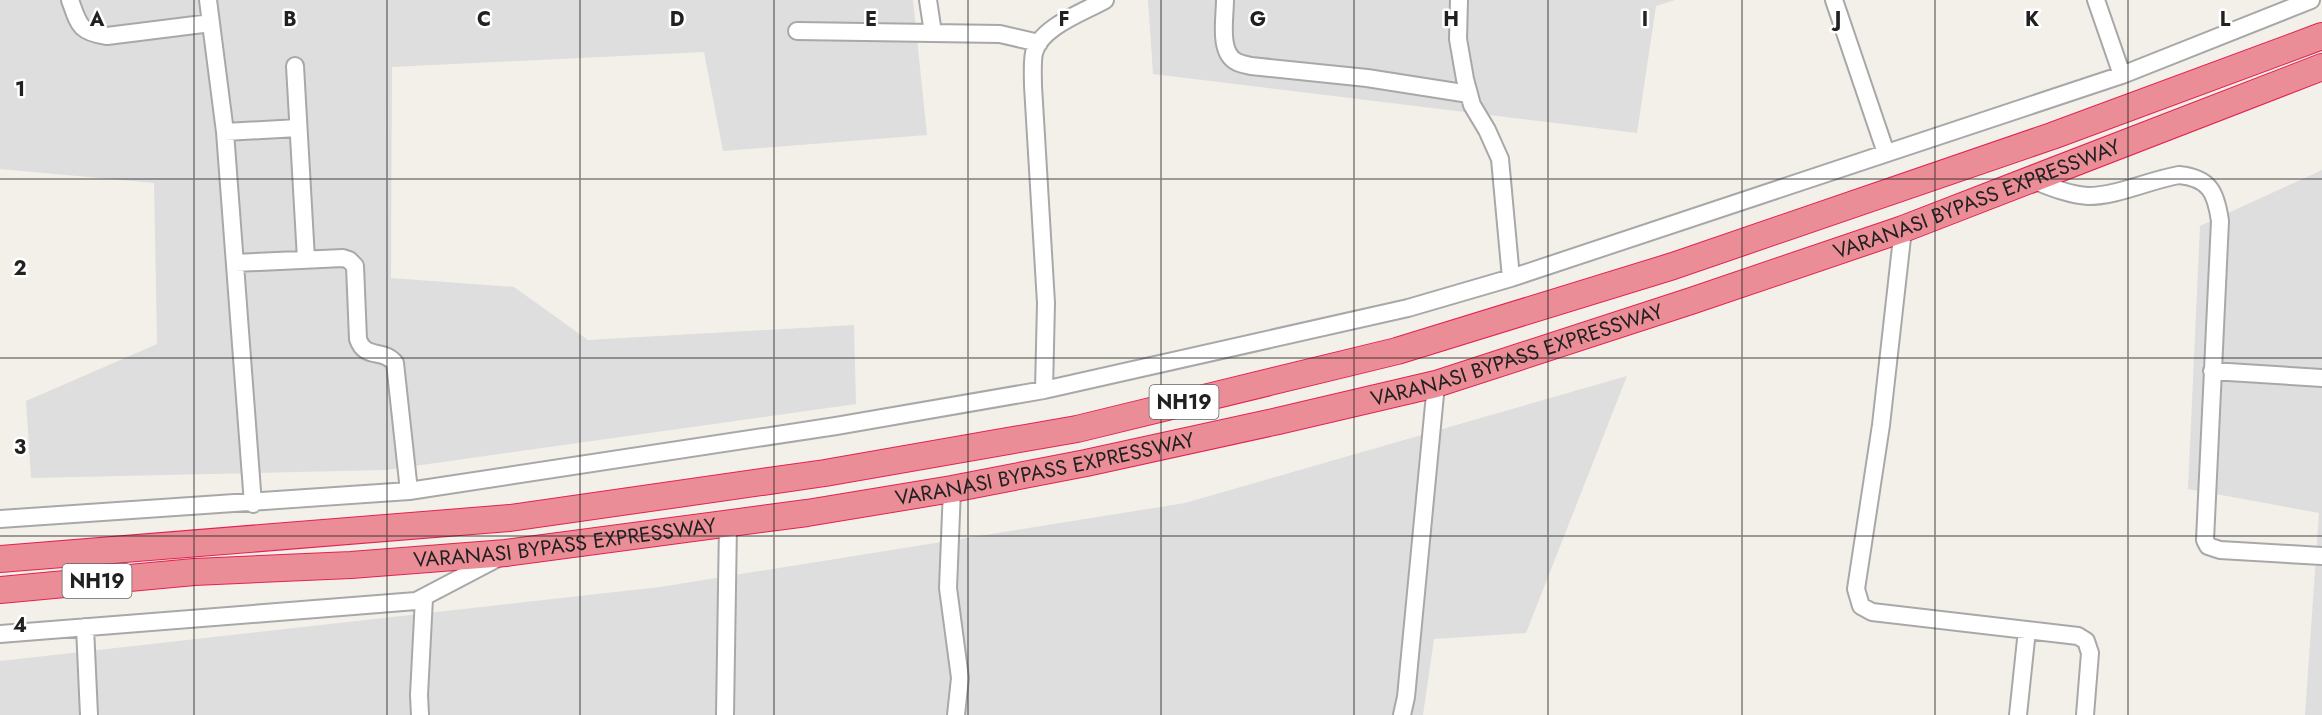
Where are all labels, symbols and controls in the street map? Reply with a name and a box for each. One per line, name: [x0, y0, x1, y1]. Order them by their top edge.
text: A: [89, 5, 105, 34]
text: B: [283, 5, 297, 34]
text: C: [477, 5, 491, 34]
text: D: [670, 5, 684, 34]
text: E: [865, 5, 877, 34]
text: F: [1058, 5, 1070, 34]
text: G: [1250, 5, 1266, 34]
text: H: [1443, 5, 1459, 34]
text: I: [1642, 5, 1648, 34]
text: J: [1831, 5, 1841, 34]
text: K: [2025, 5, 2039, 34]
text: L: [2220, 5, 2231, 34]
text: 1: [15, 75, 25, 104]
street label: VARANASI BYPASS EXPRESSWAY: [1829, 131, 2125, 267]
text: 2: [13, 254, 27, 283]
street label: VARANASI BYPASS EXPRESSWAY: [1368, 296, 1667, 414]
road number: NH19: [1150, 385, 1218, 419]
street label: VARANASI BYPASS EXPRESSWAY: [893, 425, 1198, 513]
text: 3: [14, 433, 26, 462]
street label: VARANASI BYPASS EXPRESSWAY: [412, 510, 718, 575]
road number: NH19: [63, 564, 132, 598]
text: 4: [13, 611, 27, 640]

